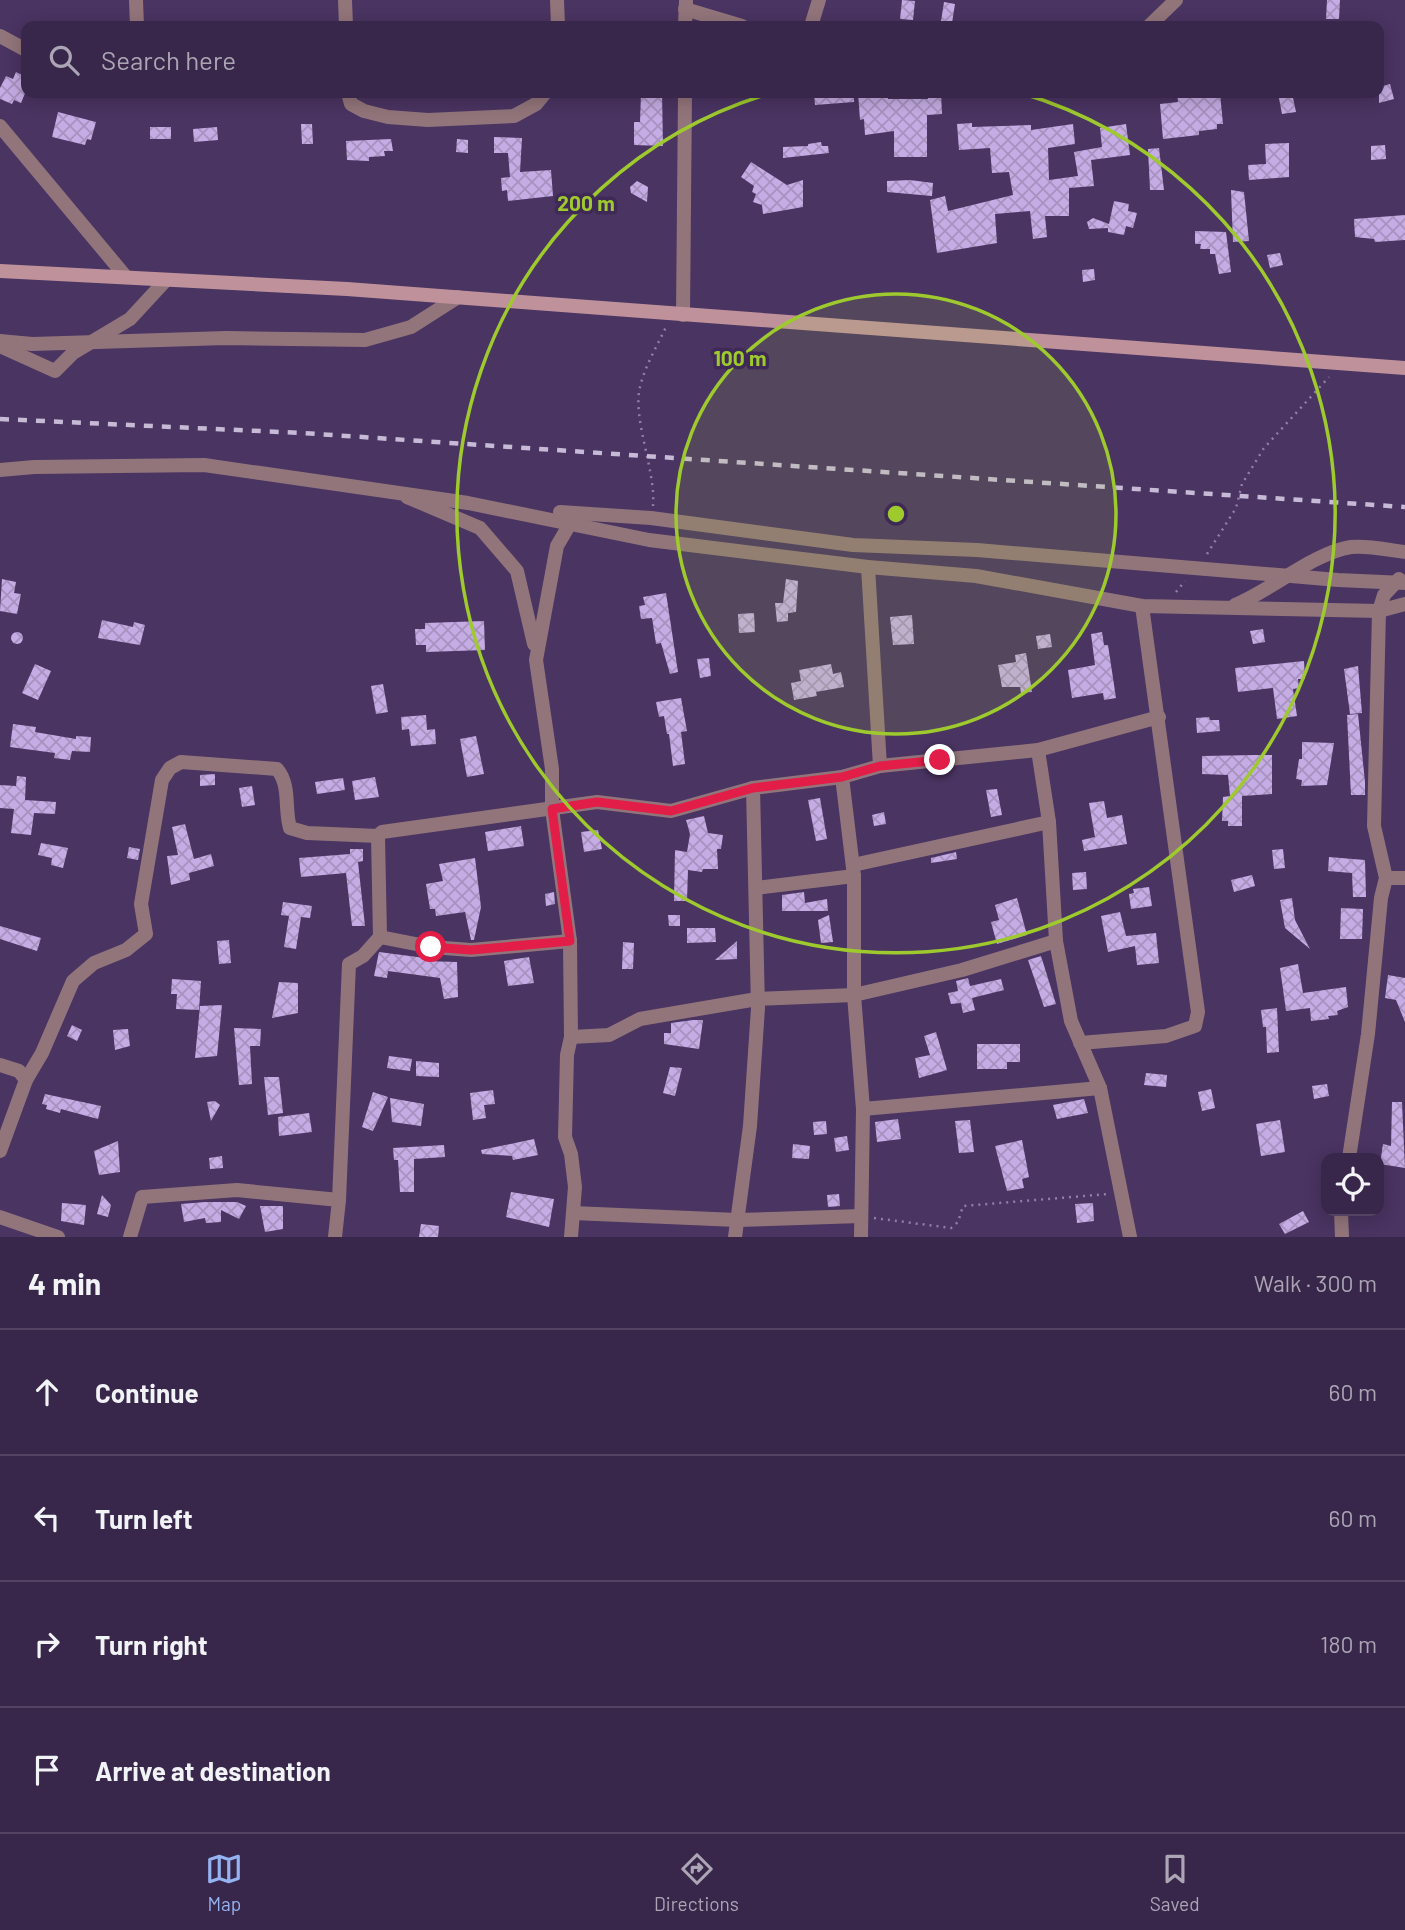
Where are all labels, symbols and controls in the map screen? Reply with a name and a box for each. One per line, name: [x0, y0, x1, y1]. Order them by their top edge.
search box: [21, 21, 1384, 98]
icon: search: [45, 41, 83, 79]
text: Search here: [101, 44, 236, 75]
text: 200 m: [557, 190, 615, 215]
text: 100 m: [713, 345, 767, 370]
centre of rings: [884, 502, 908, 526]
route end: [924, 744, 955, 775]
route start: [415, 931, 446, 962]
map controls: [1321, 1153, 1384, 1216]
button: locate: [1321, 1153, 1384, 1216]
text: 4 min: [28, 1265, 101, 1301]
text: Walk · 300 m: [1254, 1269, 1377, 1297]
icon: ahead: [28, 1373, 66, 1411]
text: Continue: [95, 1377, 199, 1408]
text: 60 m: [1329, 1378, 1377, 1406]
icon: left: [28, 1499, 66, 1537]
text: Turn left: [95, 1503, 193, 1534]
text: 60 m: [1329, 1504, 1377, 1532]
icon: right: [28, 1625, 66, 1663]
text: Turn right: [95, 1629, 208, 1660]
text: 180 m: [1320, 1630, 1377, 1658]
icon: arrive: [28, 1751, 66, 1789]
text: Arrive at destination: [95, 1755, 331, 1786]
tab: Map: [205, 1850, 243, 1915]
tab: Directions: [654, 1850, 739, 1915]
tab: Saved: [1150, 1850, 1200, 1915]

